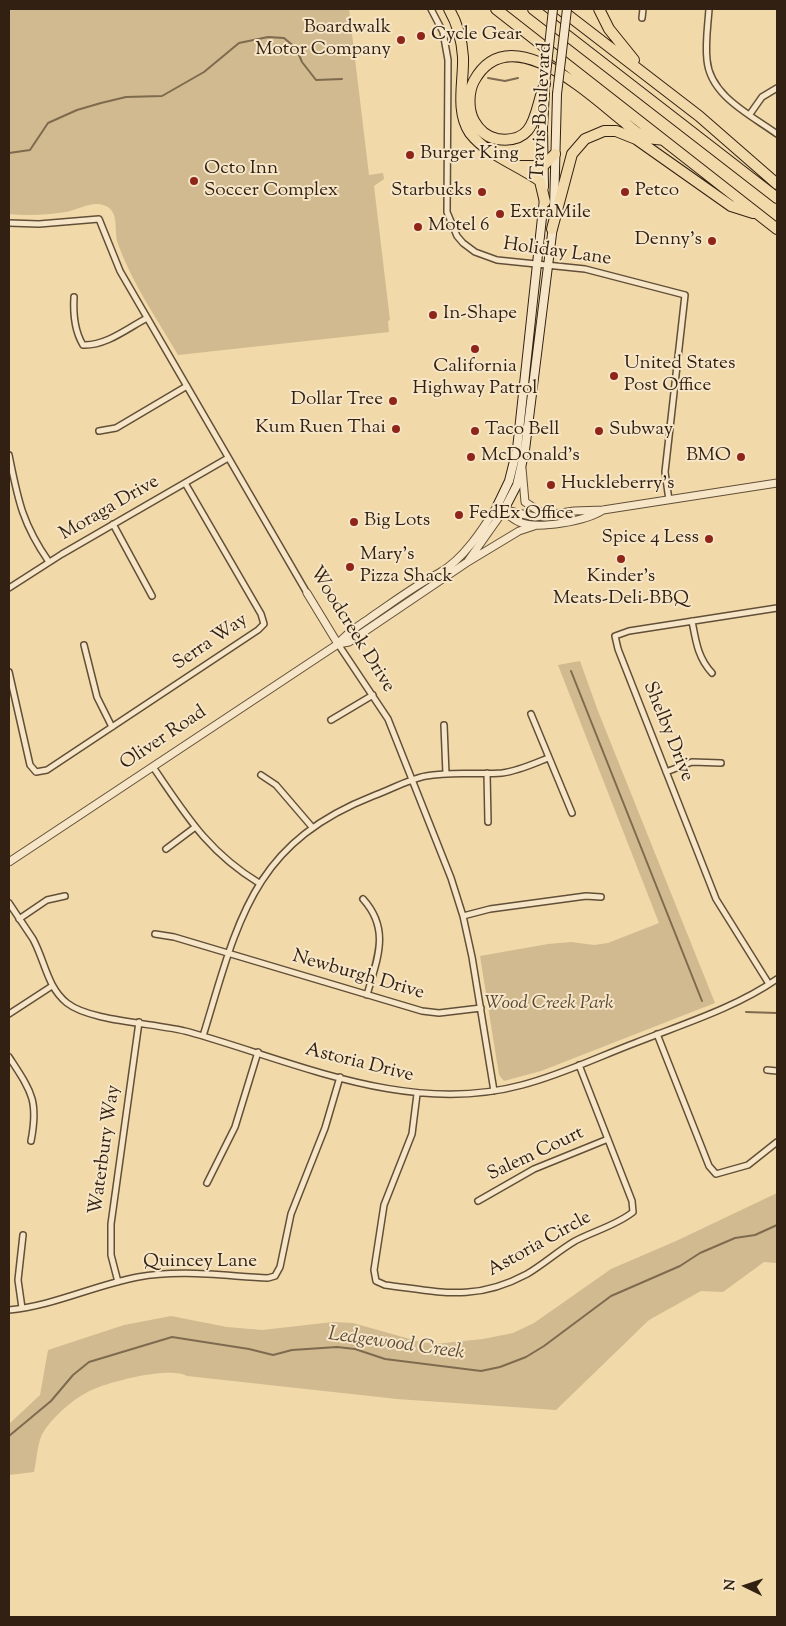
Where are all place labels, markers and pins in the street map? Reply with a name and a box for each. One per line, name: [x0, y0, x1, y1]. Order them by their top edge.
place label: Boardwalk Motor Company: [255, 18, 391, 62]
place label: Cycle Gear: [431, 25, 522, 47]
marker: Cycle Gear: [415, 30, 427, 42]
marker: Boardwalk Motor Company: [395, 34, 407, 46]
place label: Burger King: [420, 144, 519, 166]
marker: Burger King: [404, 149, 416, 161]
place label: Octo Inn Soccer Complex: [204, 159, 338, 203]
marker: Octo Inn Soccer Complex: [188, 175, 200, 187]
place label: Starbucks: [391, 181, 472, 203]
place label: Petco: [635, 181, 679, 203]
marker: Starbucks: [476, 186, 488, 198]
marker: Petco: [619, 186, 631, 198]
place label: ExtraMile: [510, 203, 591, 225]
marker: ExtraMile: [494, 208, 506, 220]
place label: Motel 6: [428, 216, 490, 238]
marker: Motel 6: [412, 221, 424, 233]
place label: Denny's: [635, 230, 702, 252]
marker: Denny's: [706, 235, 718, 247]
place label: In-Shape: [443, 304, 517, 326]
marker: In-Shape: [427, 309, 439, 321]
marker: California Highway Patrol: [469, 343, 481, 355]
place label: United States Post Office: [624, 354, 735, 398]
place label: California Highway Patrol: [412, 357, 538, 401]
marker: United States Post Office: [608, 370, 620, 382]
place label: Dollar Tree: [291, 390, 383, 412]
marker: Dollar Tree: [387, 395, 399, 407]
place label: Kum Ruen Thai: [255, 418, 386, 440]
place label: Taco Bell: [485, 420, 560, 442]
place label: Subway: [609, 420, 673, 442]
marker: Kum Ruen Thai: [390, 423, 402, 435]
marker: Taco Bell: [469, 425, 481, 437]
marker: Subway: [593, 425, 605, 437]
place label: McDonald's: [481, 446, 580, 468]
place label: BMO: [686, 446, 731, 468]
marker: McDonald's: [465, 451, 477, 463]
marker: BMO: [735, 451, 747, 463]
place label: Huckleberry's: [561, 474, 674, 496]
marker: Huckleberry's: [545, 479, 557, 491]
place label: FedEx Office: [469, 504, 574, 526]
marker: FedEx Office: [453, 509, 465, 521]
place label: Big Lots: [364, 511, 430, 533]
marker: Big Lots: [348, 516, 360, 528]
place label: Spice 4 Less: [601, 528, 699, 550]
marker: Spice 4 Less: [703, 533, 715, 545]
place label: Mary's Pizza Shack: [360, 545, 453, 589]
marker: Kinder's Meats-Deli-BBQ: [615, 553, 627, 565]
marker: Mary's Pizza Shack: [344, 561, 356, 573]
place label: Kinder's Meats-Deli-BBQ: [553, 567, 689, 611]

